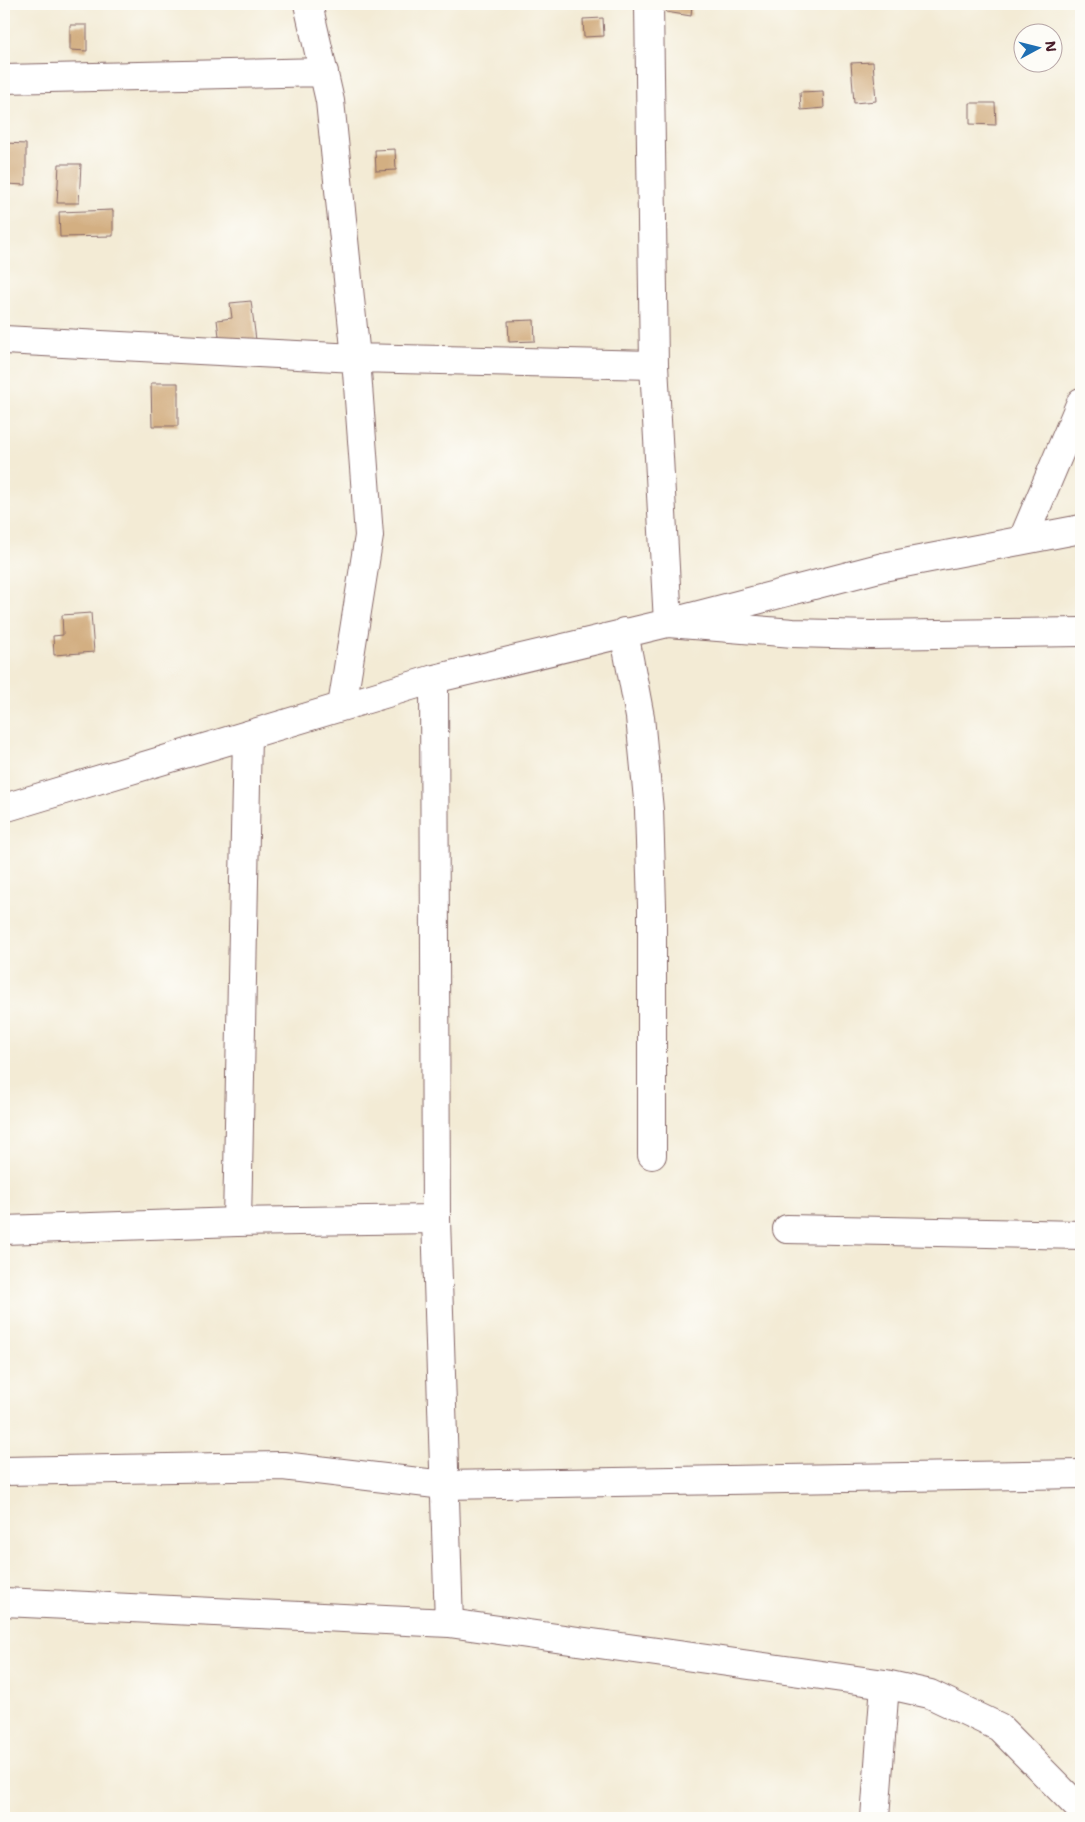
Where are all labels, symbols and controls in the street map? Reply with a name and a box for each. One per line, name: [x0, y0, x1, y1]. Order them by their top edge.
north arrow: [1012, 22, 1062, 72]
text: N: [1041, 40, 1061, 53]

